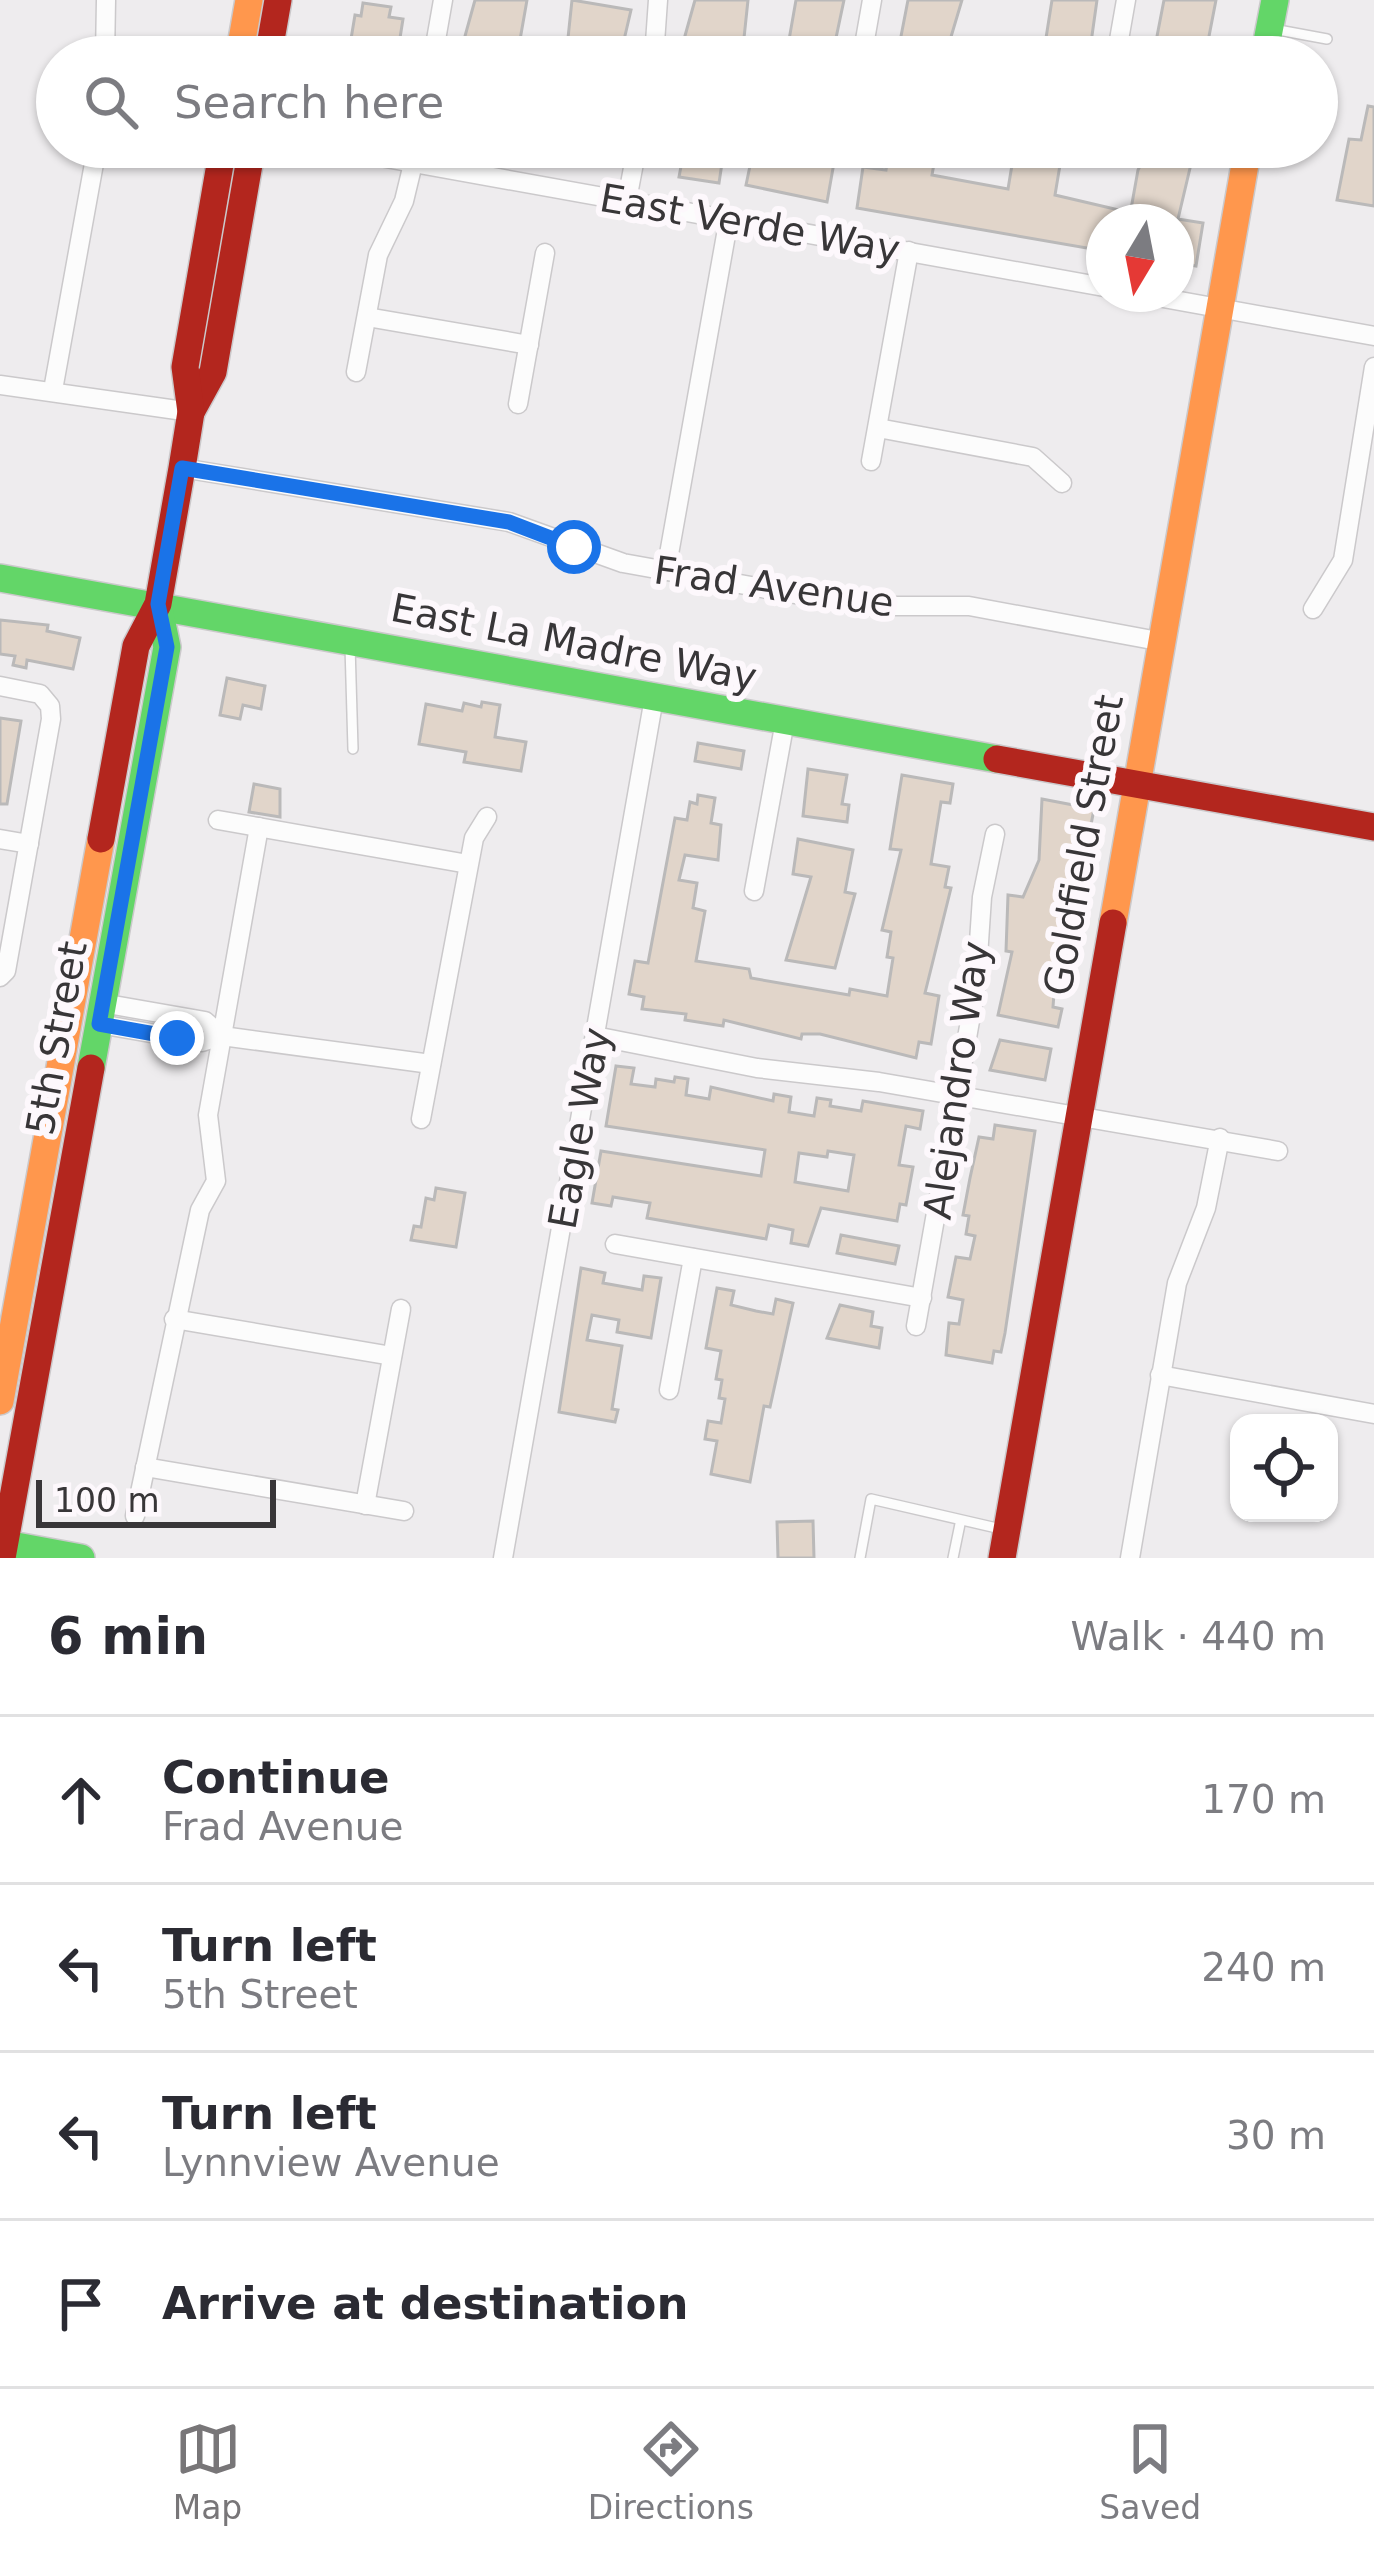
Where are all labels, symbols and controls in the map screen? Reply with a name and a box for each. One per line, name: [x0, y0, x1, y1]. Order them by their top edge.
search box: [36, 36, 1338, 168]
icon: search: [78, 69, 144, 135]
text: Search here: [174, 76, 444, 129]
street label: East Verde Way: [596, 175, 903, 272]
north arrow: [1086, 204, 1194, 312]
route start: [547, 520, 601, 574]
street label: Frad Avenue: [651, 547, 897, 626]
street label: East La Madre Way: [387, 585, 761, 700]
street label: Goldfield Street: [1035, 691, 1132, 999]
street label: 5th Street: [17, 938, 96, 1138]
street label: Alejandro Way: [915, 938, 998, 1222]
route end: [150, 1011, 204, 1065]
street label: Eagle Way: [540, 1024, 619, 1232]
map controls: [1230, 1414, 1338, 1522]
button: locate: [1230, 1414, 1338, 1522]
scale bar: [36, 1474, 276, 1527]
text: 100 m: [54, 1481, 160, 1520]
text: 6 min: [48, 1607, 208, 1666]
text: Walk · 440 m: [1071, 1614, 1326, 1659]
text: Continue: [162, 1751, 390, 1804]
icon: ahead: [48, 1767, 114, 1833]
text: 170 m: [1201, 1777, 1326, 1822]
text: Frad Avenue: [162, 1804, 404, 1849]
text: Turn left: [162, 1919, 377, 1972]
icon: left: [48, 1935, 114, 2001]
text: 240 m: [1201, 1945, 1326, 1990]
text: 5th Street: [162, 1972, 358, 2017]
text: Turn left: [162, 2087, 377, 2140]
icon: left: [48, 2103, 114, 2169]
text: 30 m: [1226, 2113, 1326, 2158]
text: Lynnview Avenue: [162, 2140, 500, 2185]
icon: arrive: [48, 2271, 114, 2337]
text: Arrive at destination: [162, 2277, 688, 2330]
tab: Map: [173, 2416, 242, 2527]
tab: Directions: [588, 2416, 754, 2527]
tab: Saved: [1099, 2416, 1201, 2527]

